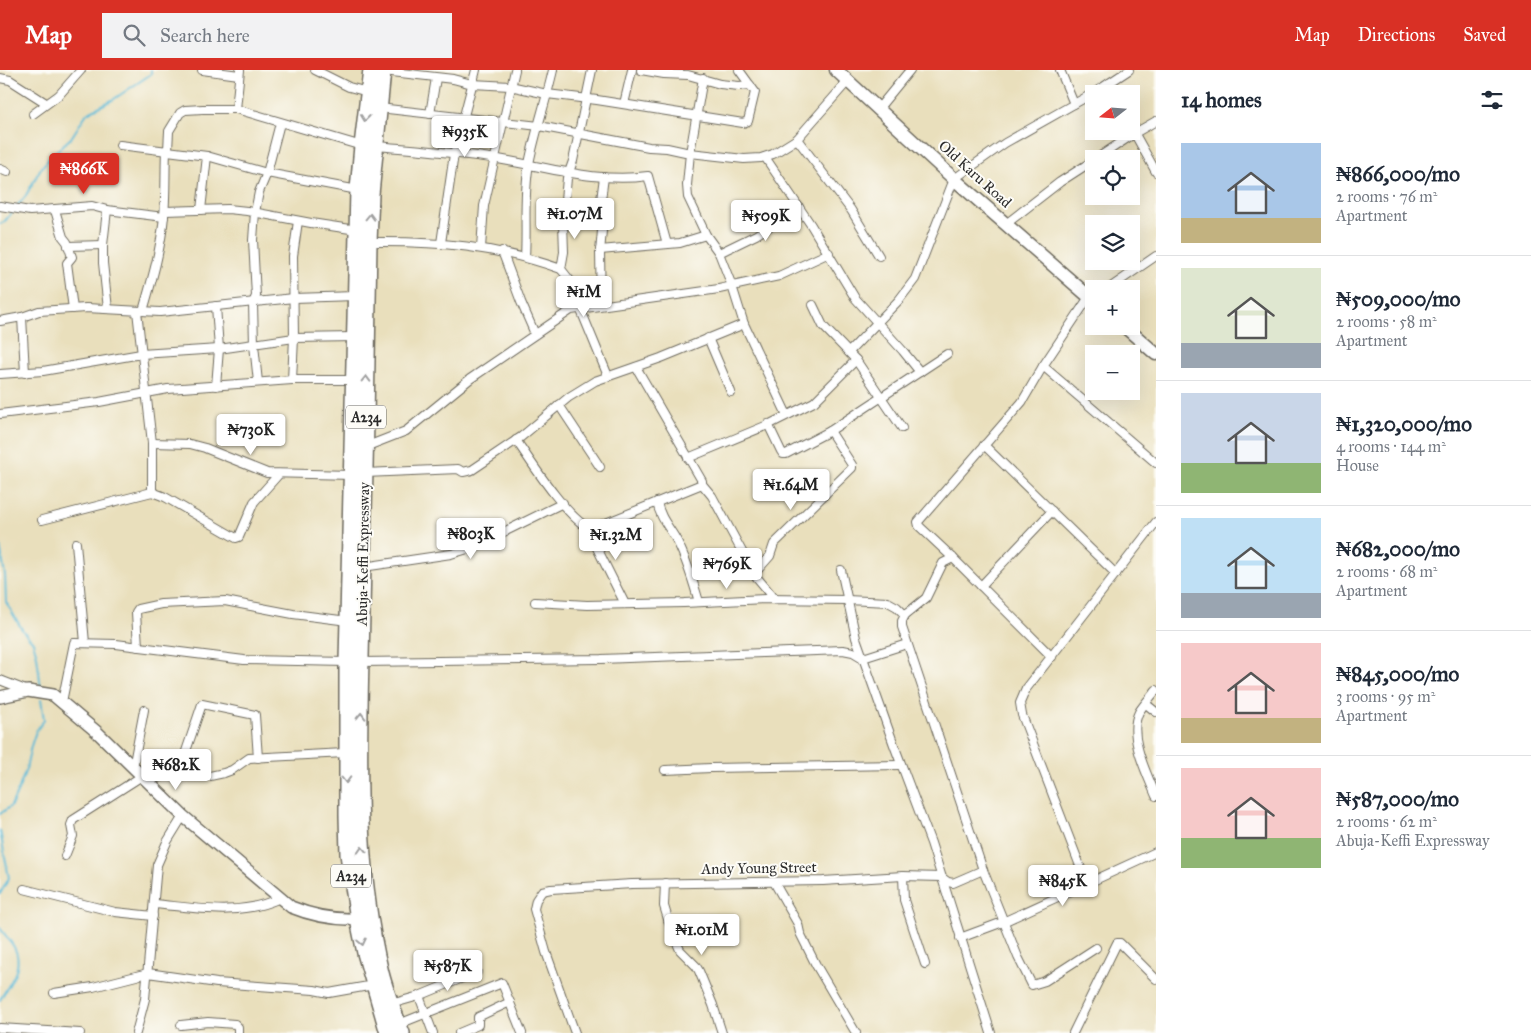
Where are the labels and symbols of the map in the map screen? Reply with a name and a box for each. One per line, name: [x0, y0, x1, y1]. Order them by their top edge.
north arrow: [1085, 85, 1140, 140]
one-way arrow: [360, 115, 371, 123]
pin: ₦935K: [430, 116, 500, 158]
street label: Old Karu Road: [935, 137, 1016, 212]
pin: ₦866K: [49, 152, 119, 195]
pin: ₦1.07M: [534, 198, 616, 240]
pin: ₦509K: [731, 200, 801, 242]
one-way arrow: [365, 212, 376, 220]
pin: ₦1M: [560, 276, 608, 318]
one-way arrow: [361, 375, 372, 383]
road number: A234: [346, 406, 386, 428]
pin: ₦730K: [216, 414, 286, 456]
pin: ₦1.64M: [750, 468, 832, 511]
street label: Abuja-Keffi Expressway: [353, 481, 373, 627]
pin: ₦803K: [436, 518, 506, 560]
pin: ₦1.32M: [575, 518, 657, 561]
pin: ₦769K: [692, 548, 762, 590]
one-way arrow: [356, 712, 366, 720]
pin: ₦682K: [141, 748, 211, 791]
one-way arrow: [341, 777, 351, 785]
one-way arrow: [357, 845, 368, 853]
street label: Andy Young Street: [700, 858, 818, 878]
road number: A234: [331, 864, 371, 888]
pin: ₦845K: [1028, 864, 1098, 907]
pin: ₦1.01M: [661, 914, 743, 956]
one-way arrow: [356, 937, 367, 946]
pin: ₦587K: [413, 950, 483, 992]

